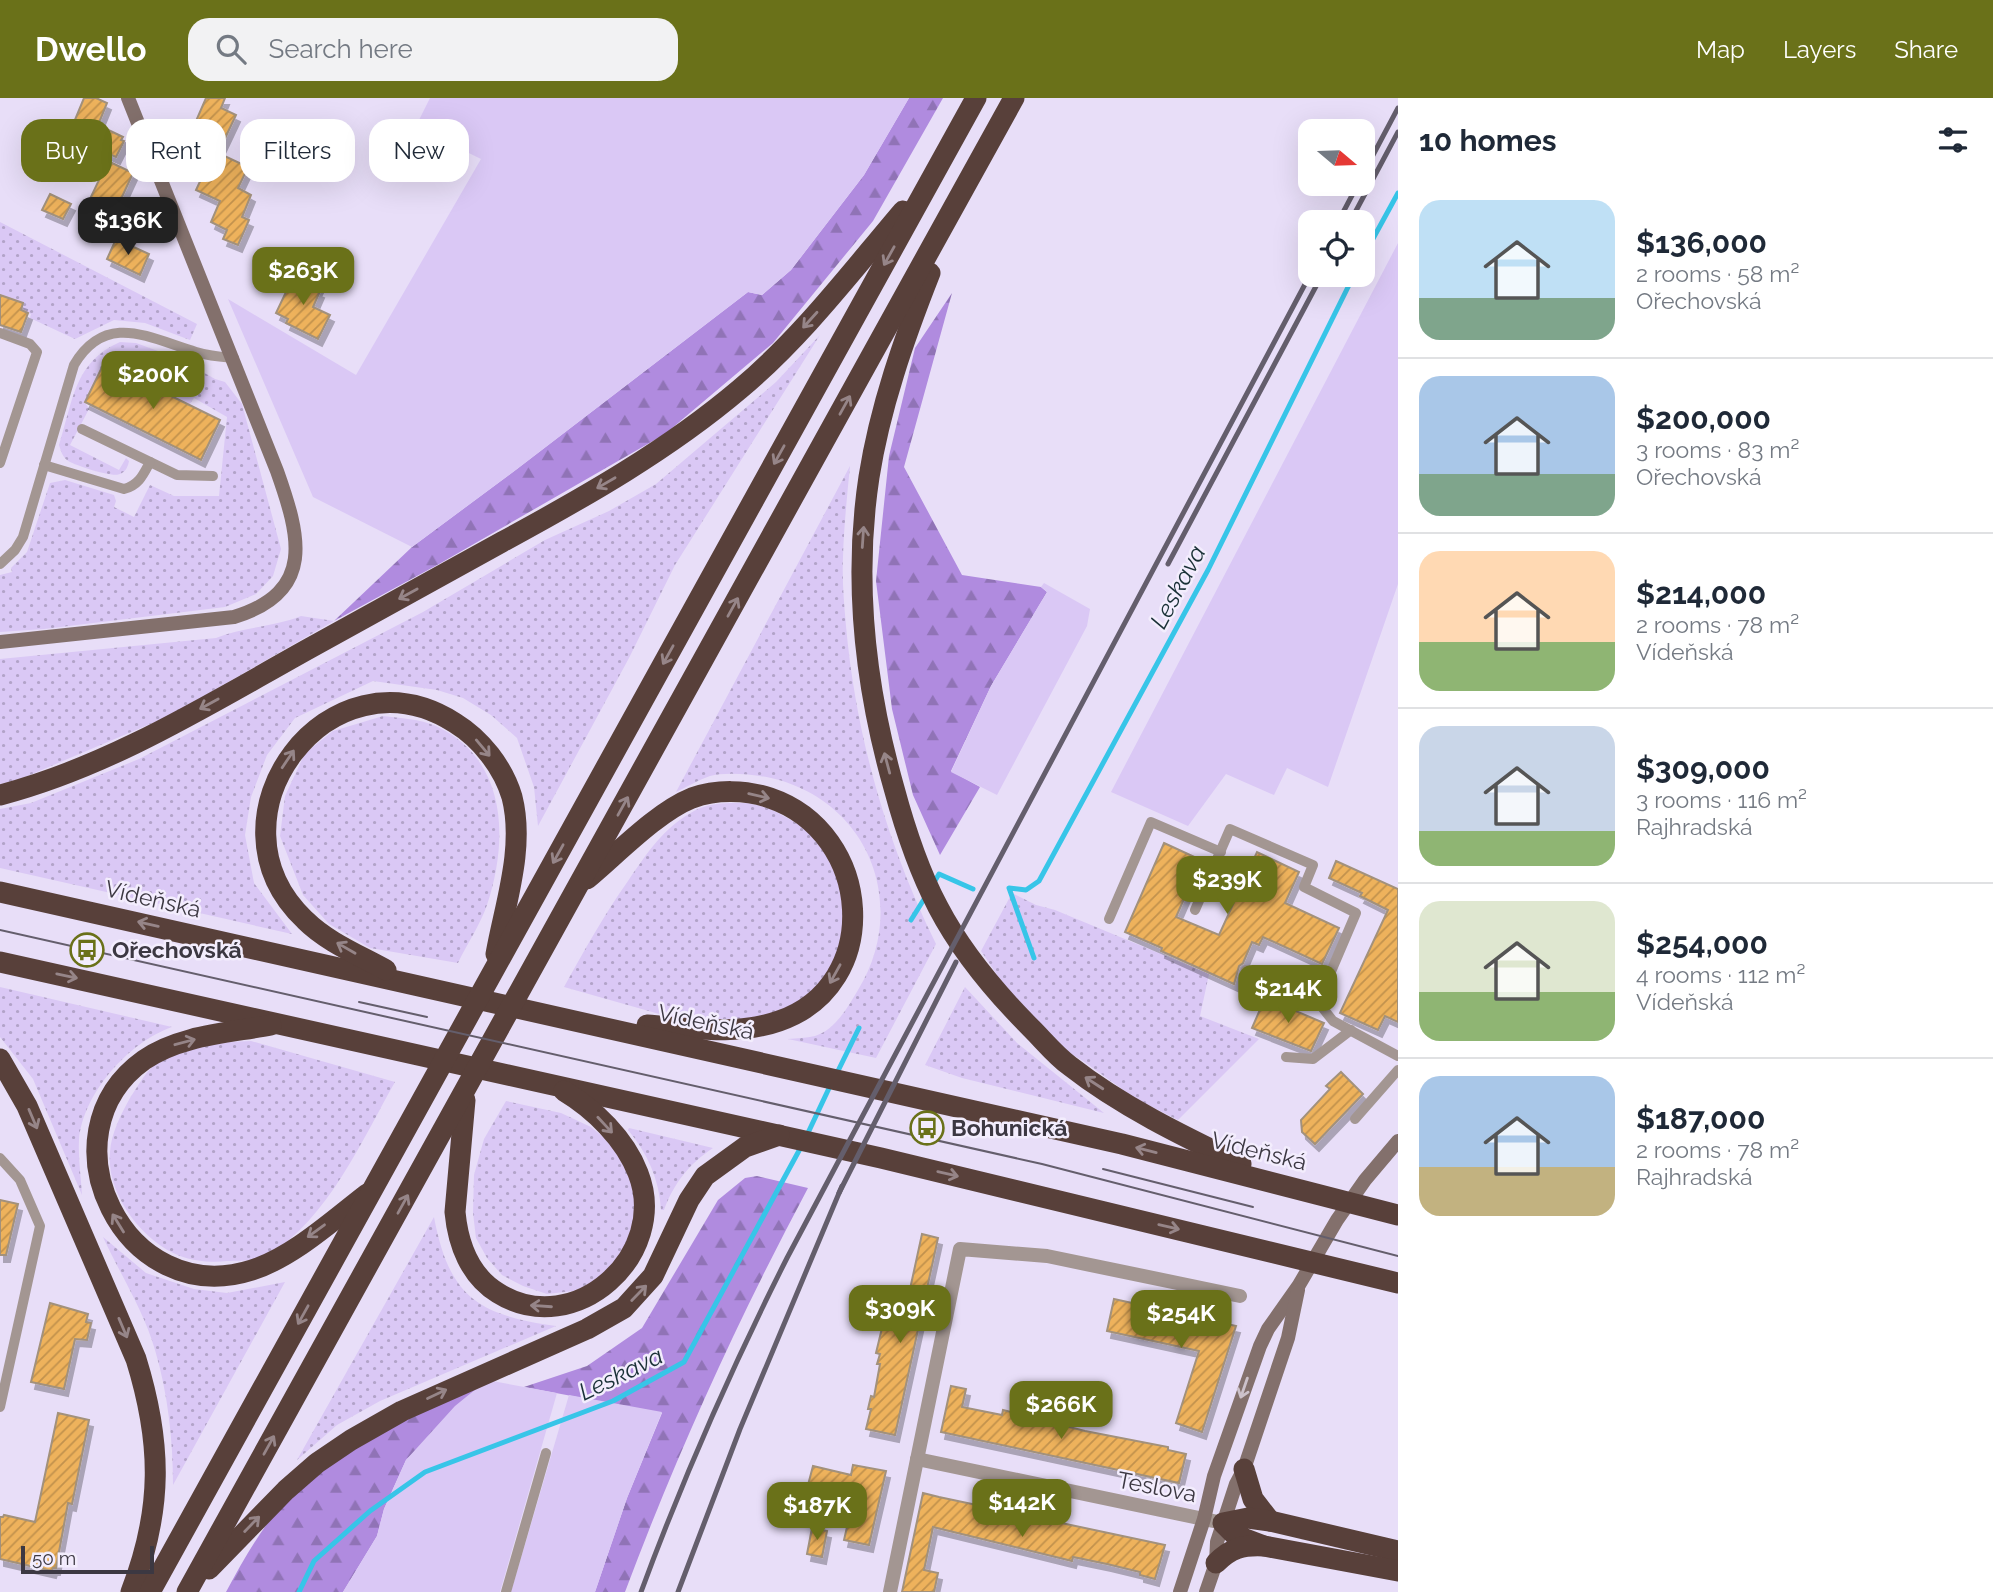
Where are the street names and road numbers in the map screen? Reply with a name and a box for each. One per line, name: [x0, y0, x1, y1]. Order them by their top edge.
street label: Vídeňská: [103, 874, 204, 923]
street label: Vídeňská: [656, 998, 757, 1045]
street label: Vídeňská: [1208, 1126, 1310, 1175]
street label: Teslova: [1115, 1466, 1199, 1507]

